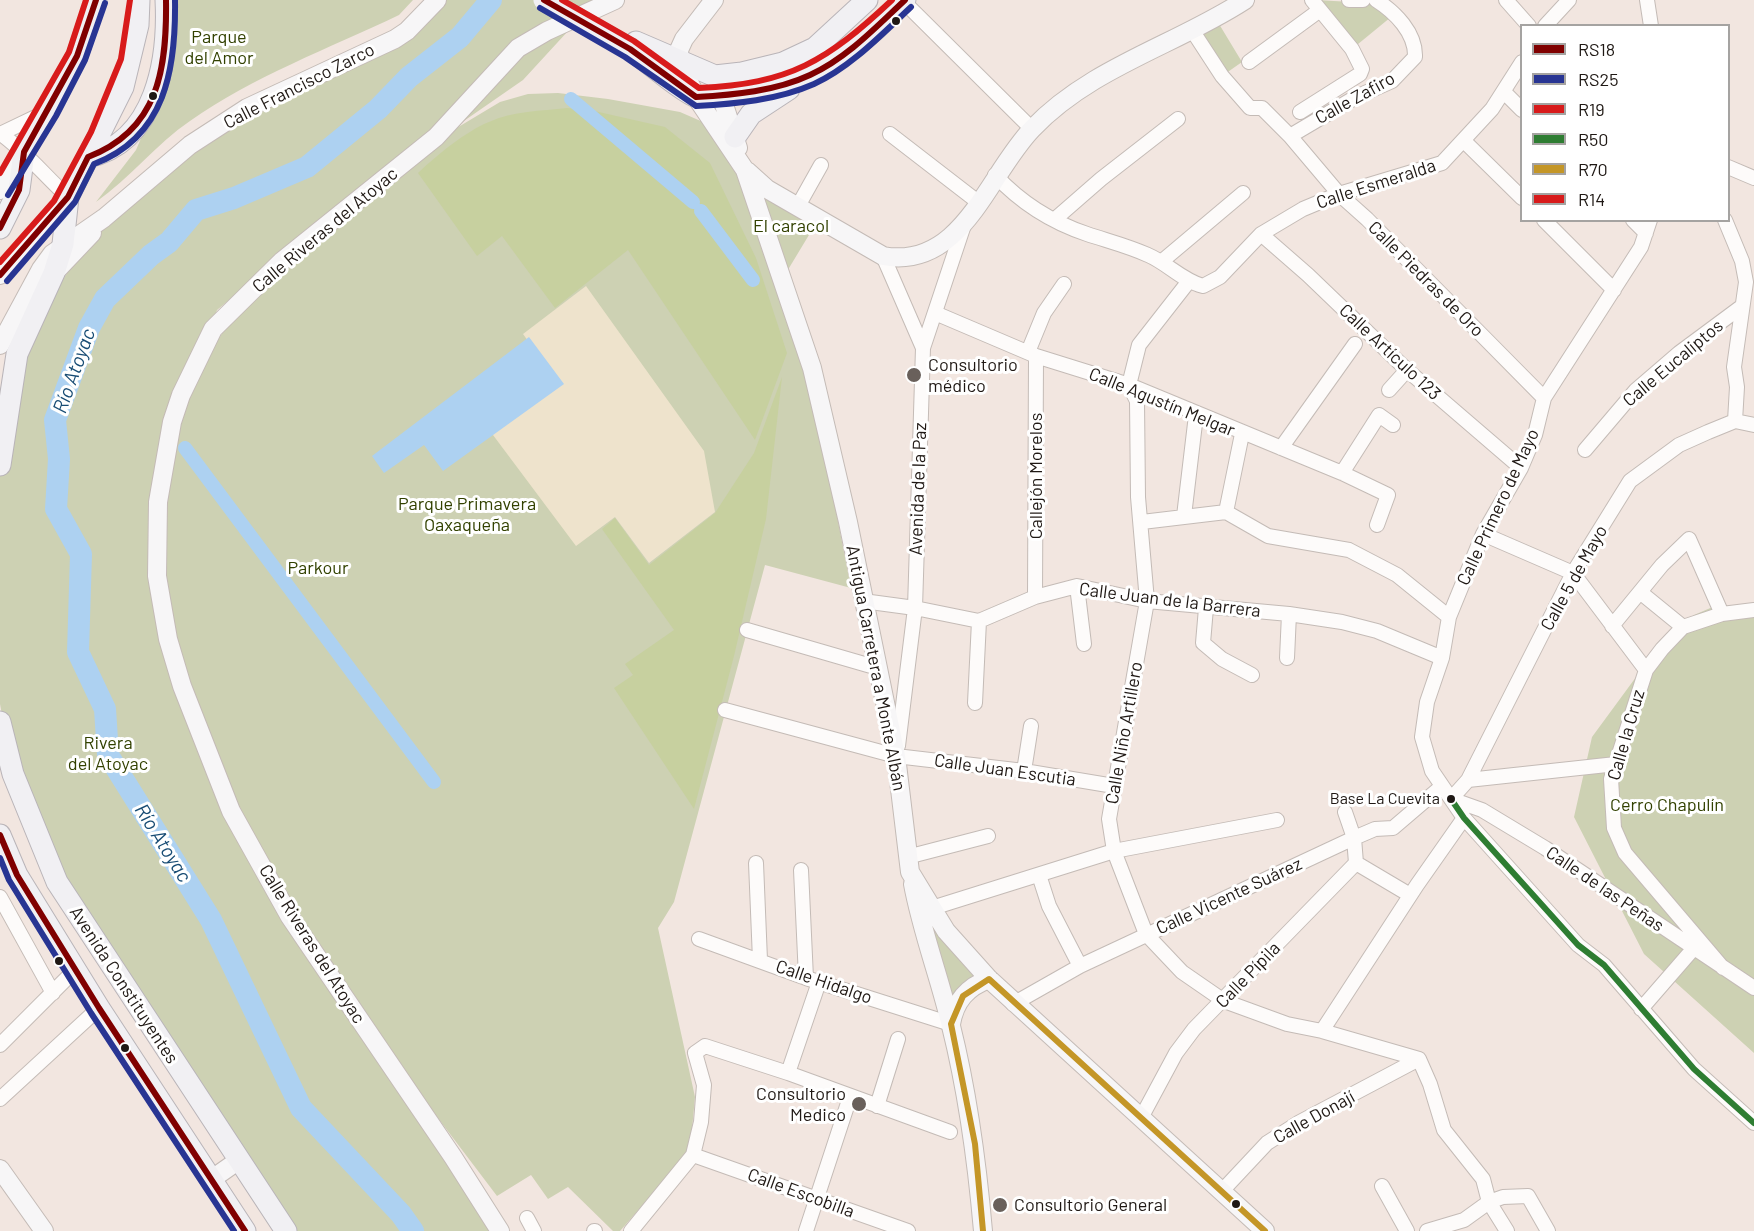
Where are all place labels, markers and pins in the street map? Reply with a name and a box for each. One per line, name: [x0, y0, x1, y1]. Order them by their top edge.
unlabelled marker: [890, 15, 902, 27]
unlabelled marker: [147, 90, 159, 102]
place label: Consultorio médico: [928, 354, 1018, 397]
marker: Consultorio médico: [905, 366, 923, 384]
place label: Base La Cuevita: [1330, 789, 1440, 809]
marker: Base La Cuevita: [1445, 793, 1457, 805]
unlabelled marker: [53, 955, 65, 967]
unlabelled marker: [119, 1042, 131, 1054]
place label: Consultorio Medico: [756, 1083, 846, 1126]
marker: Consultorio Medico: [850, 1095, 868, 1113]
place label: Consultorio General: [1014, 1194, 1167, 1216]
marker: Consultorio General: [991, 1196, 1009, 1214]
unlabelled marker: [1230, 1198, 1242, 1210]

